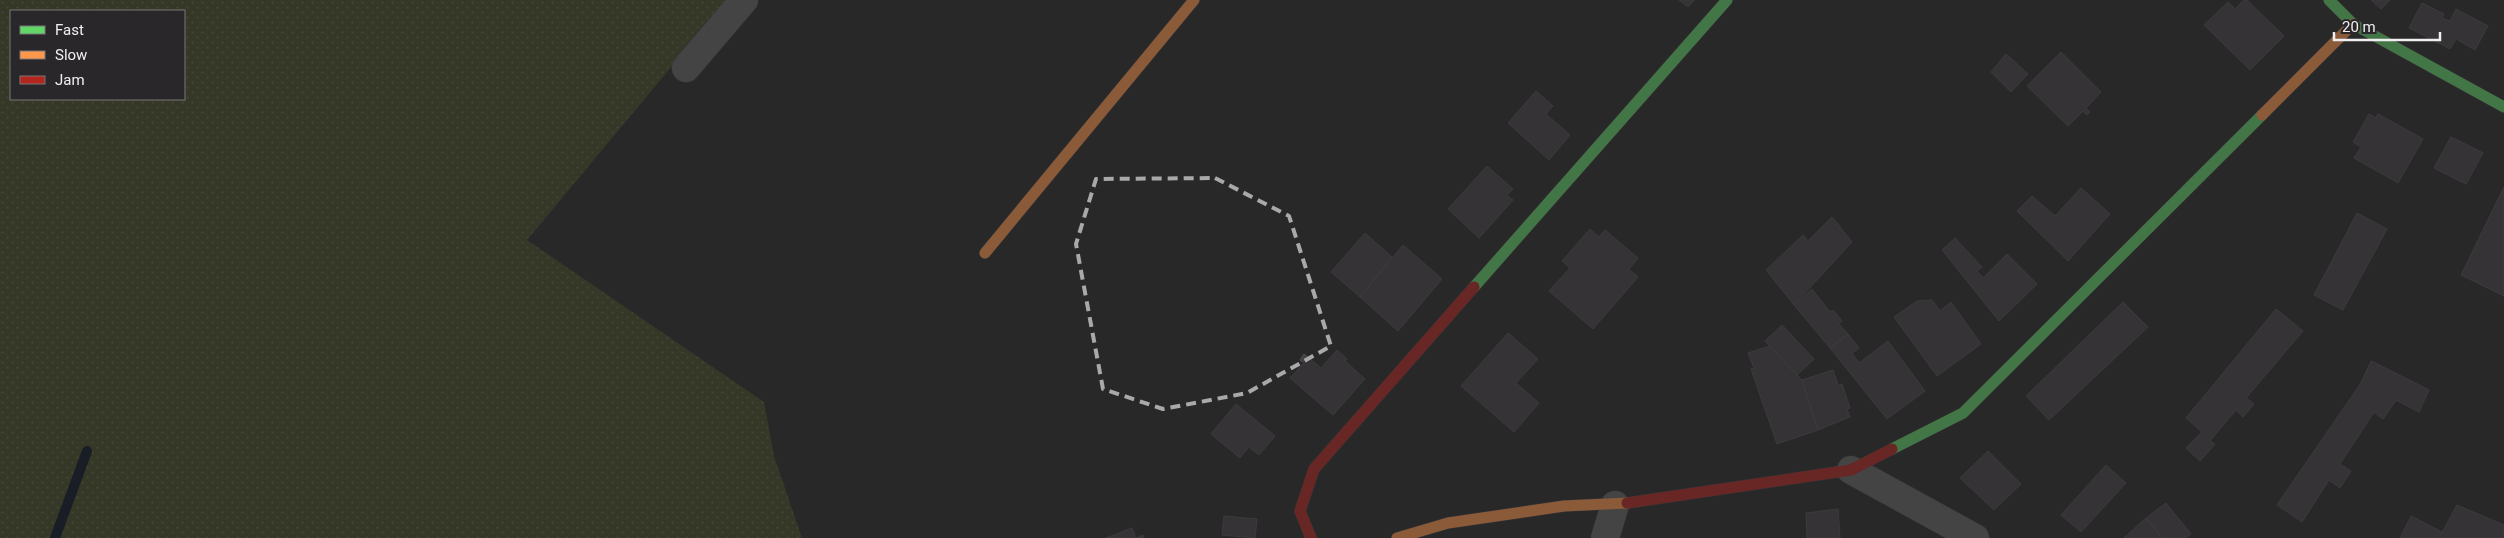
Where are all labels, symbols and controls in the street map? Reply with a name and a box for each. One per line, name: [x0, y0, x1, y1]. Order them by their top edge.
legend: [10, 10, 185, 100]
scale bar: [2334, 10, 2440, 42]
text: 20 m: [2342, 18, 2376, 36]
text: Fast: [55, 21, 84, 39]
text: Slow: [55, 46, 87, 64]
text: Jam: [55, 71, 85, 89]

